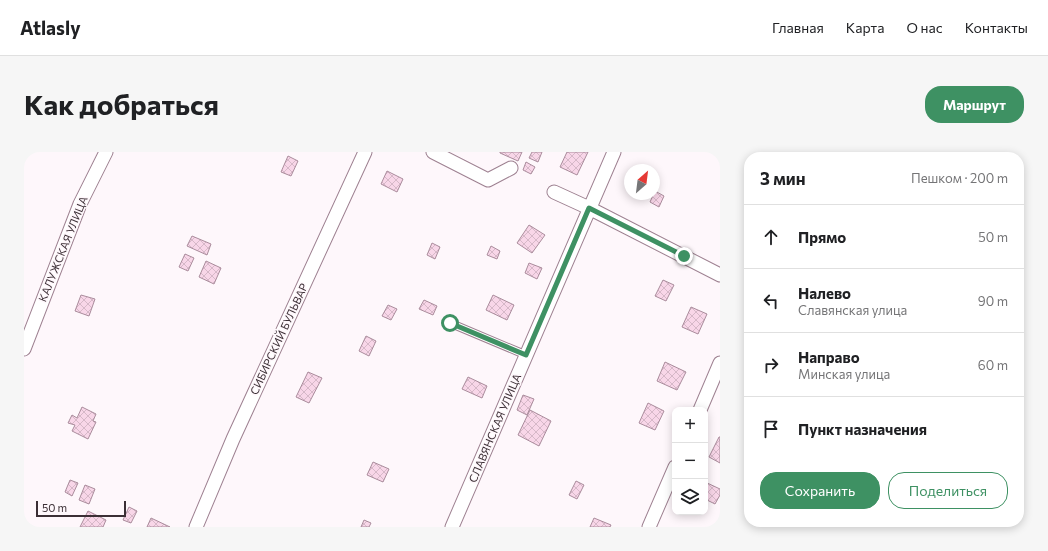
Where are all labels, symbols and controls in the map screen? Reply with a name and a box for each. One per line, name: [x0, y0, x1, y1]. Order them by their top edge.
text: Atlasly: [20, 16, 81, 39]
text: Главная: [772, 19, 824, 36]
text: Карта: [846, 19, 884, 36]
text: О нас: [906, 19, 943, 36]
text: Контакты: [965, 19, 1028, 36]
button: Маршрут: [925, 86, 1024, 123]
text: Как добраться: [24, 87, 219, 121]
north arrow: [624, 164, 660, 200]
text: 3 мин: [760, 168, 806, 189]
text: Пешком · 200 m: [911, 170, 1008, 186]
street label: КАЛУЖСКАЯ УЛИЦА: [35, 194, 90, 303]
icon: ahead: [760, 226, 782, 248]
text: Прямо: [798, 228, 846, 246]
text: 50 m: [978, 229, 1008, 245]
route end: [675, 247, 693, 265]
street label: СИБИРСКИЙ БУЛЬВАР: [246, 281, 310, 397]
text: Налево: [798, 284, 851, 302]
icon: left: [760, 290, 782, 312]
text: 90 m: [978, 293, 1008, 309]
text: Славянская улица: [798, 302, 907, 318]
route start: [441, 314, 459, 332]
text: Направо: [798, 348, 860, 366]
icon: right: [760, 354, 782, 376]
text: 60 m: [978, 357, 1008, 373]
text: Минская улица: [798, 366, 890, 382]
street label: СЛАВЯНСКАЯ УЛИЦА: [466, 371, 524, 484]
map controls: [672, 407, 708, 515]
button: +: [672, 407, 708, 443]
icon: arrive: [760, 418, 782, 440]
text: Пункт назначения: [798, 420, 927, 438]
button: −: [672, 443, 708, 479]
button: Сохранить: [760, 472, 880, 509]
button: Поделиться: [888, 472, 1008, 509]
button: layers: [672, 479, 708, 515]
scale bar: [36, 499, 126, 518]
text: 50 m: [42, 501, 67, 514]

